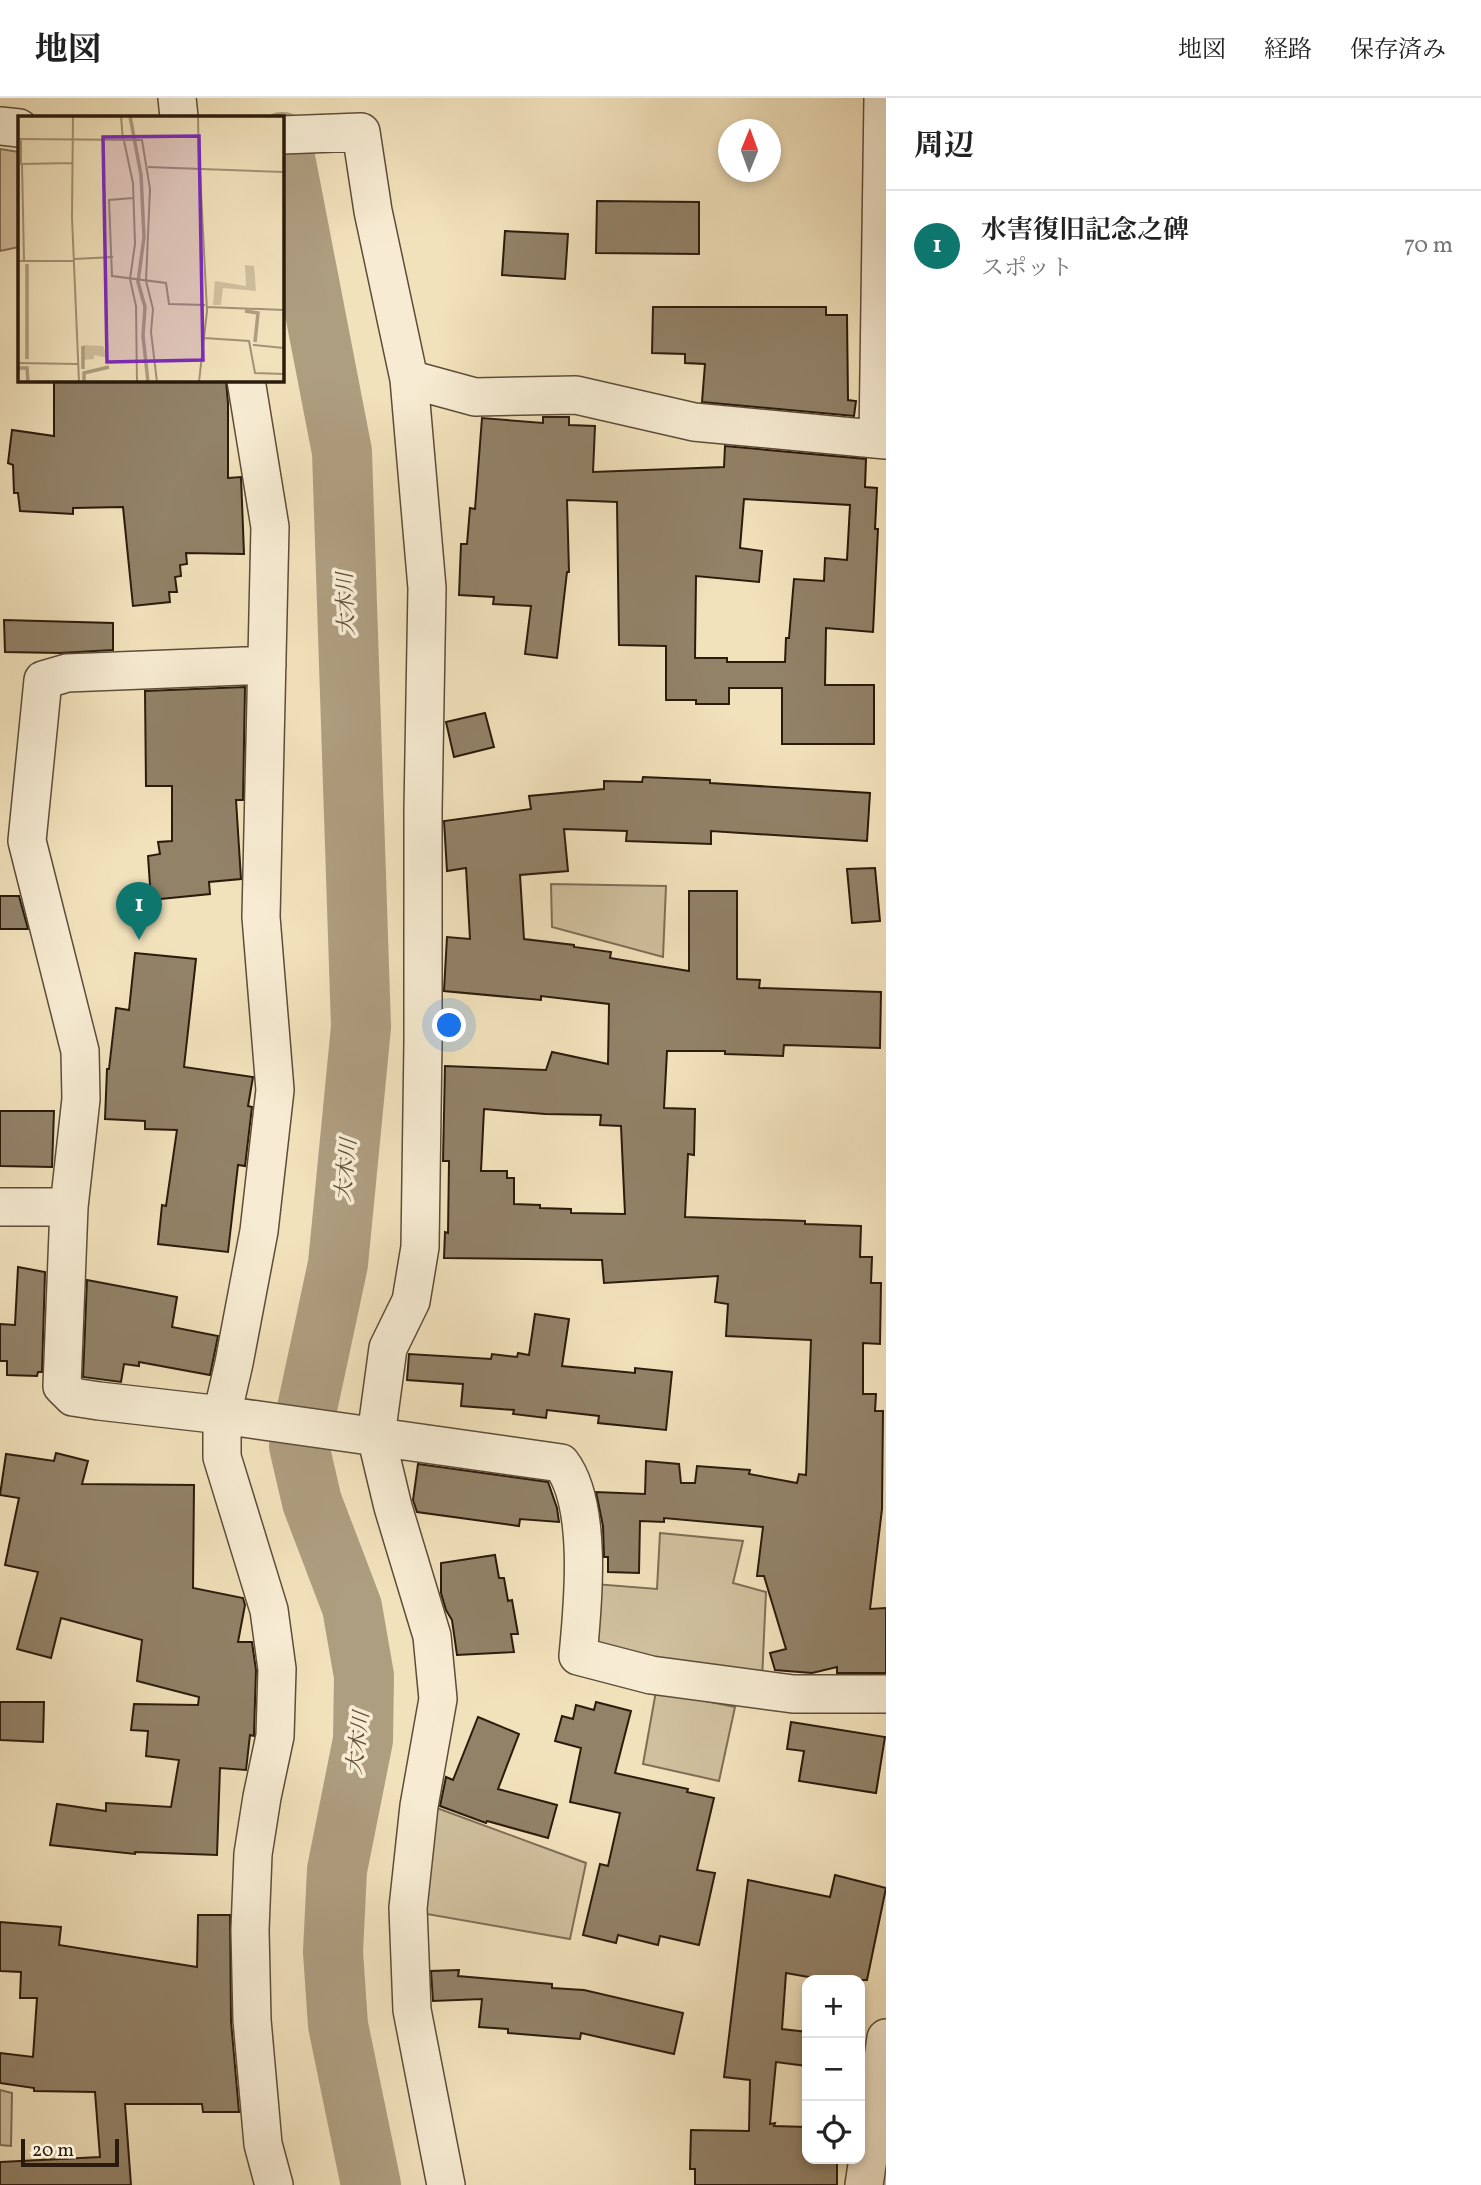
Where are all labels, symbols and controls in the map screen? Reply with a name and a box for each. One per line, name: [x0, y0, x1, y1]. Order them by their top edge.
text: 地図: [35, 29, 101, 75]
text: 地図: [1178, 34, 1226, 68]
text: 経路: [1264, 34, 1312, 68]
text: 保存済み: [1350, 34, 1446, 68]
inset map: [18, 116, 284, 382]
north arrow: [718, 119, 781, 182]
text: 周辺: [914, 126, 974, 168]
text: 水害復旧記念之碑: [981, 213, 1189, 249]
text: 1: [932, 230, 942, 262]
text: 70 m: [1404, 230, 1453, 262]
text: スポット: [981, 253, 1073, 285]
water label: 大木川: [331, 570, 363, 636]
pin: 1: [116, 882, 162, 940]
your location: [432, 1008, 466, 1042]
water label: 大木川: [329, 1135, 365, 1203]
water label: 大木川: [341, 1708, 377, 1776]
map controls: [802, 1975, 865, 2164]
button: +: [802, 1975, 865, 2038]
button: −: [802, 2038, 865, 2101]
button: locate: [802, 2101, 865, 2164]
scale bar: [21, 2136, 119, 2168]
text: 20 m: [32, 2138, 74, 2164]

